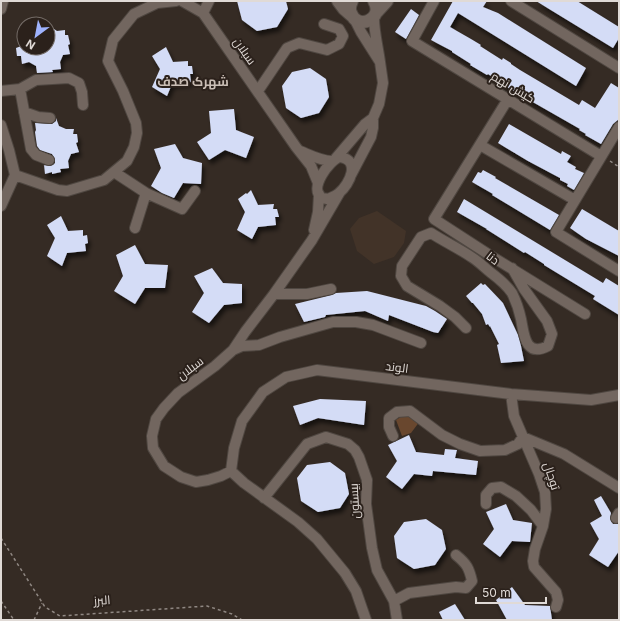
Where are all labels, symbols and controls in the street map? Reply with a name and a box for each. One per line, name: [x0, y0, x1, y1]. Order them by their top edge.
north arrow: [16, 16, 56, 56]
street label: سبلان: [230, 35, 260, 67]
text: N: [23, 36, 38, 53]
street label: کیش نهم: [488, 68, 538, 107]
district label: شهرک صدف: [157, 73, 229, 90]
street label: دنا: [483, 248, 503, 268]
street label: سبلان: [174, 353, 206, 383]
street label: الوند: [385, 358, 409, 376]
street label: توچال: [539, 460, 564, 493]
street label: بیستون: [346, 483, 362, 519]
scale bar: [476, 579, 546, 605]
text: 50 m: [482, 585, 511, 600]
street label: البرز: [92, 592, 111, 608]

